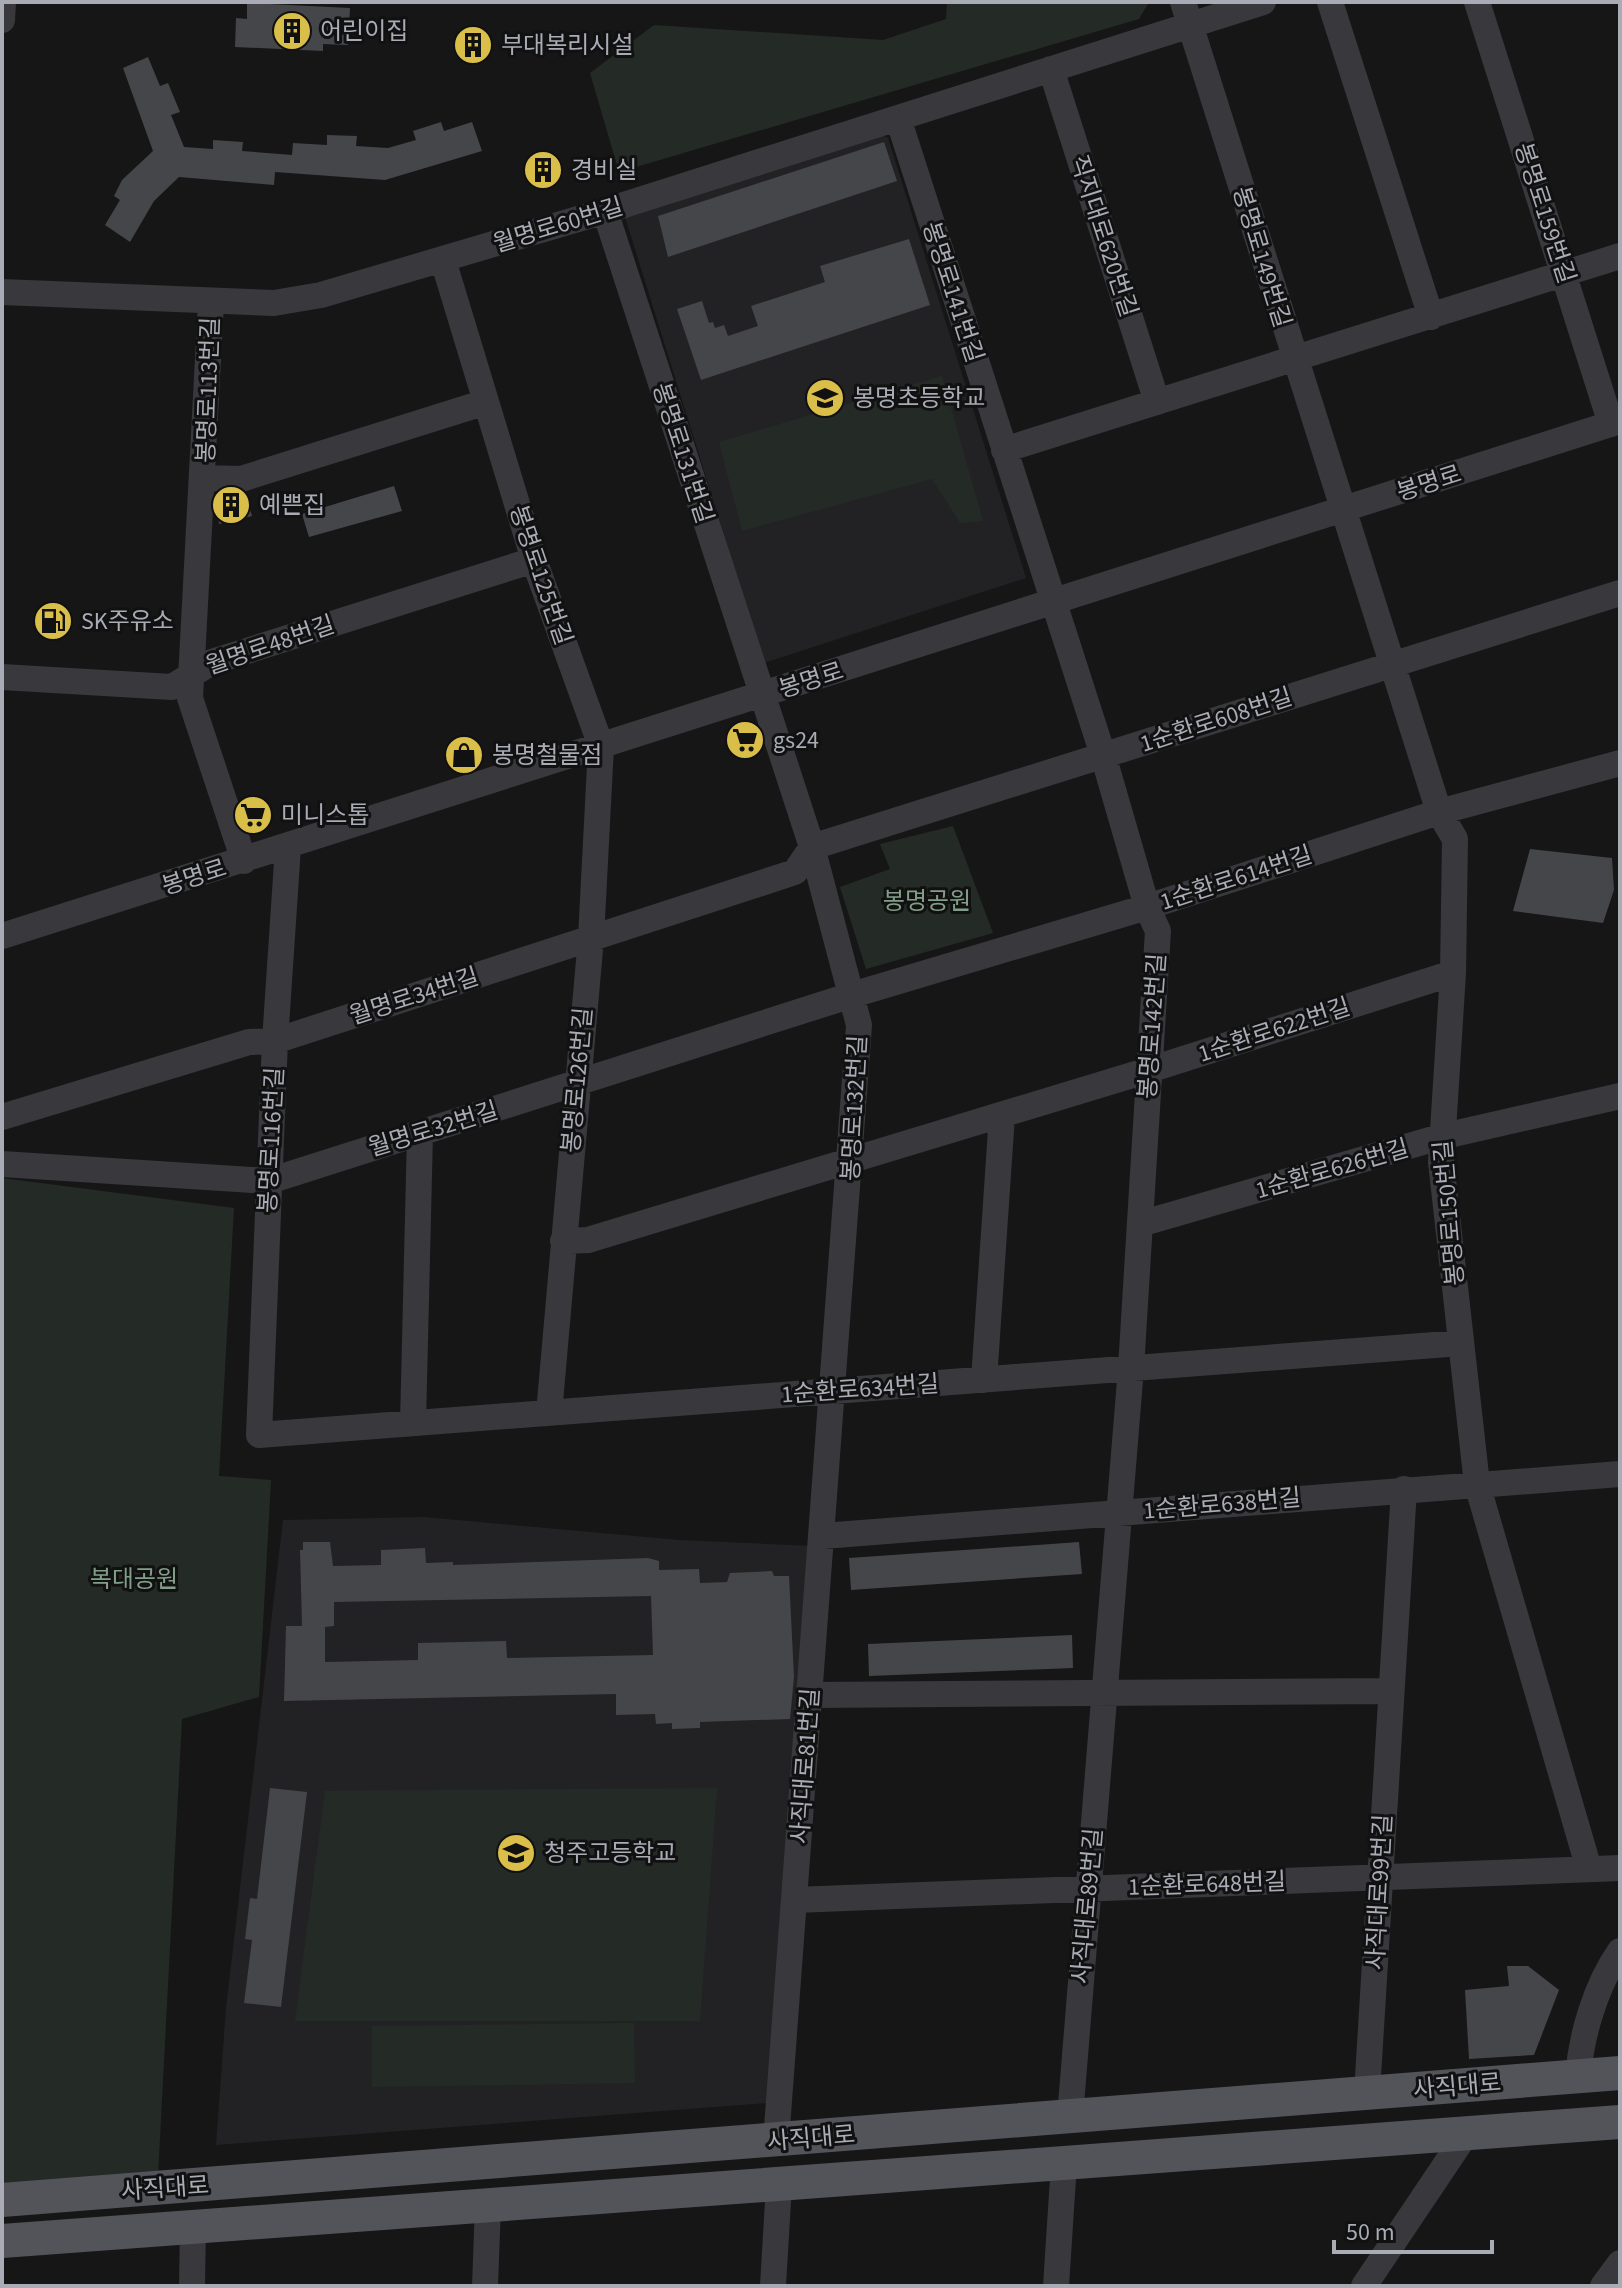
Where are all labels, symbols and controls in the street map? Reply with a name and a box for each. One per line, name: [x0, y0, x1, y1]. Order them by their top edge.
building icon: 어린이집: [271, 10, 313, 52]
place label: 어린이집: [320, 14, 408, 49]
building icon: 부대복리시설: [452, 24, 494, 66]
place label: 부대복리시설: [501, 28, 633, 63]
street label: 봉명로159번길: [1505, 138, 1584, 288]
building icon: 경비실: [522, 149, 564, 191]
street label: 직지대로620번길: [1061, 151, 1146, 322]
place label: 경비실: [571, 153, 637, 188]
street label: 봉명로149번길: [1223, 182, 1300, 332]
street label: 월명로60번길: [489, 189, 627, 262]
street label: 봉명로141번길: [913, 217, 992, 367]
street label: 봉명로113번길: [188, 316, 229, 464]
school or university icon: 봉명초등학교: [804, 377, 846, 419]
street label: 봉명로131번길: [643, 378, 722, 528]
place label: 봉명초등학교: [853, 381, 985, 416]
street label: 봉명로: [1392, 457, 1466, 510]
building icon: 예쁜집: [210, 484, 252, 526]
place label: 예쁜집: [259, 488, 325, 523]
street label: 봉명로125번길: [500, 500, 581, 650]
fuel station icon: SK주유소: [32, 600, 74, 642]
place label: SK주유소: [81, 604, 174, 639]
street label: 월명로48번길: [201, 607, 339, 684]
street label: 봉명로: [774, 654, 848, 707]
street label: 1순환로608번길: [1136, 679, 1297, 762]
supermarket icon: gs24: [724, 719, 766, 761]
place label: gs24: [773, 723, 819, 758]
shop icon: 봉명철물점: [443, 734, 485, 776]
place label: 봉명철물점: [492, 738, 602, 773]
supermarket icon: 미니스톱: [232, 794, 274, 836]
place label: 미니스톱: [281, 798, 369, 833]
street label: 1순환로614번길: [1156, 837, 1317, 920]
street label: 봉명로: [157, 851, 231, 904]
park label: 봉명공원: [883, 884, 971, 919]
street label: 봉명로142번길: [1130, 952, 1175, 1100]
street label: 월명로34번길: [345, 959, 483, 1034]
street label: 1순환로622번길: [1194, 989, 1355, 1072]
street label: 봉명로126번길: [554, 1006, 601, 1154]
street label: 봉명로132번길: [833, 1034, 876, 1182]
street label: 봉명로116번길: [250, 1066, 293, 1214]
street label: 월명로32번길: [364, 1093, 502, 1166]
street label: 1순환로626번길: [1251, 1131, 1413, 1208]
street label: 봉명로150번길: [1426, 1139, 1473, 1287]
street label: 1순환로634번길: [780, 1367, 940, 1412]
street label: 1순환로638번길: [1142, 1480, 1302, 1529]
park label: 복대공원: [90, 1562, 178, 1597]
street label: 사직대로81번길: [783, 1687, 828, 1845]
street label: 사직대로99번길: [1358, 1813, 1401, 1971]
street label: 사직대로89번길: [1063, 1827, 1112, 1985]
school or university icon: 청주고등학교: [495, 1832, 537, 1874]
place label: 청주고등학교: [544, 1836, 676, 1871]
street label: 1순환로648번길: [1127, 1864, 1287, 1905]
street label: 사직대로: [1412, 2065, 1503, 2108]
street label: 사직대로: [766, 2117, 857, 2160]
street label: 사직대로: [120, 2168, 210, 2209]
scale bar: [1334, 2204, 1492, 2254]
text: 50 m: [1346, 2215, 1395, 2250]

